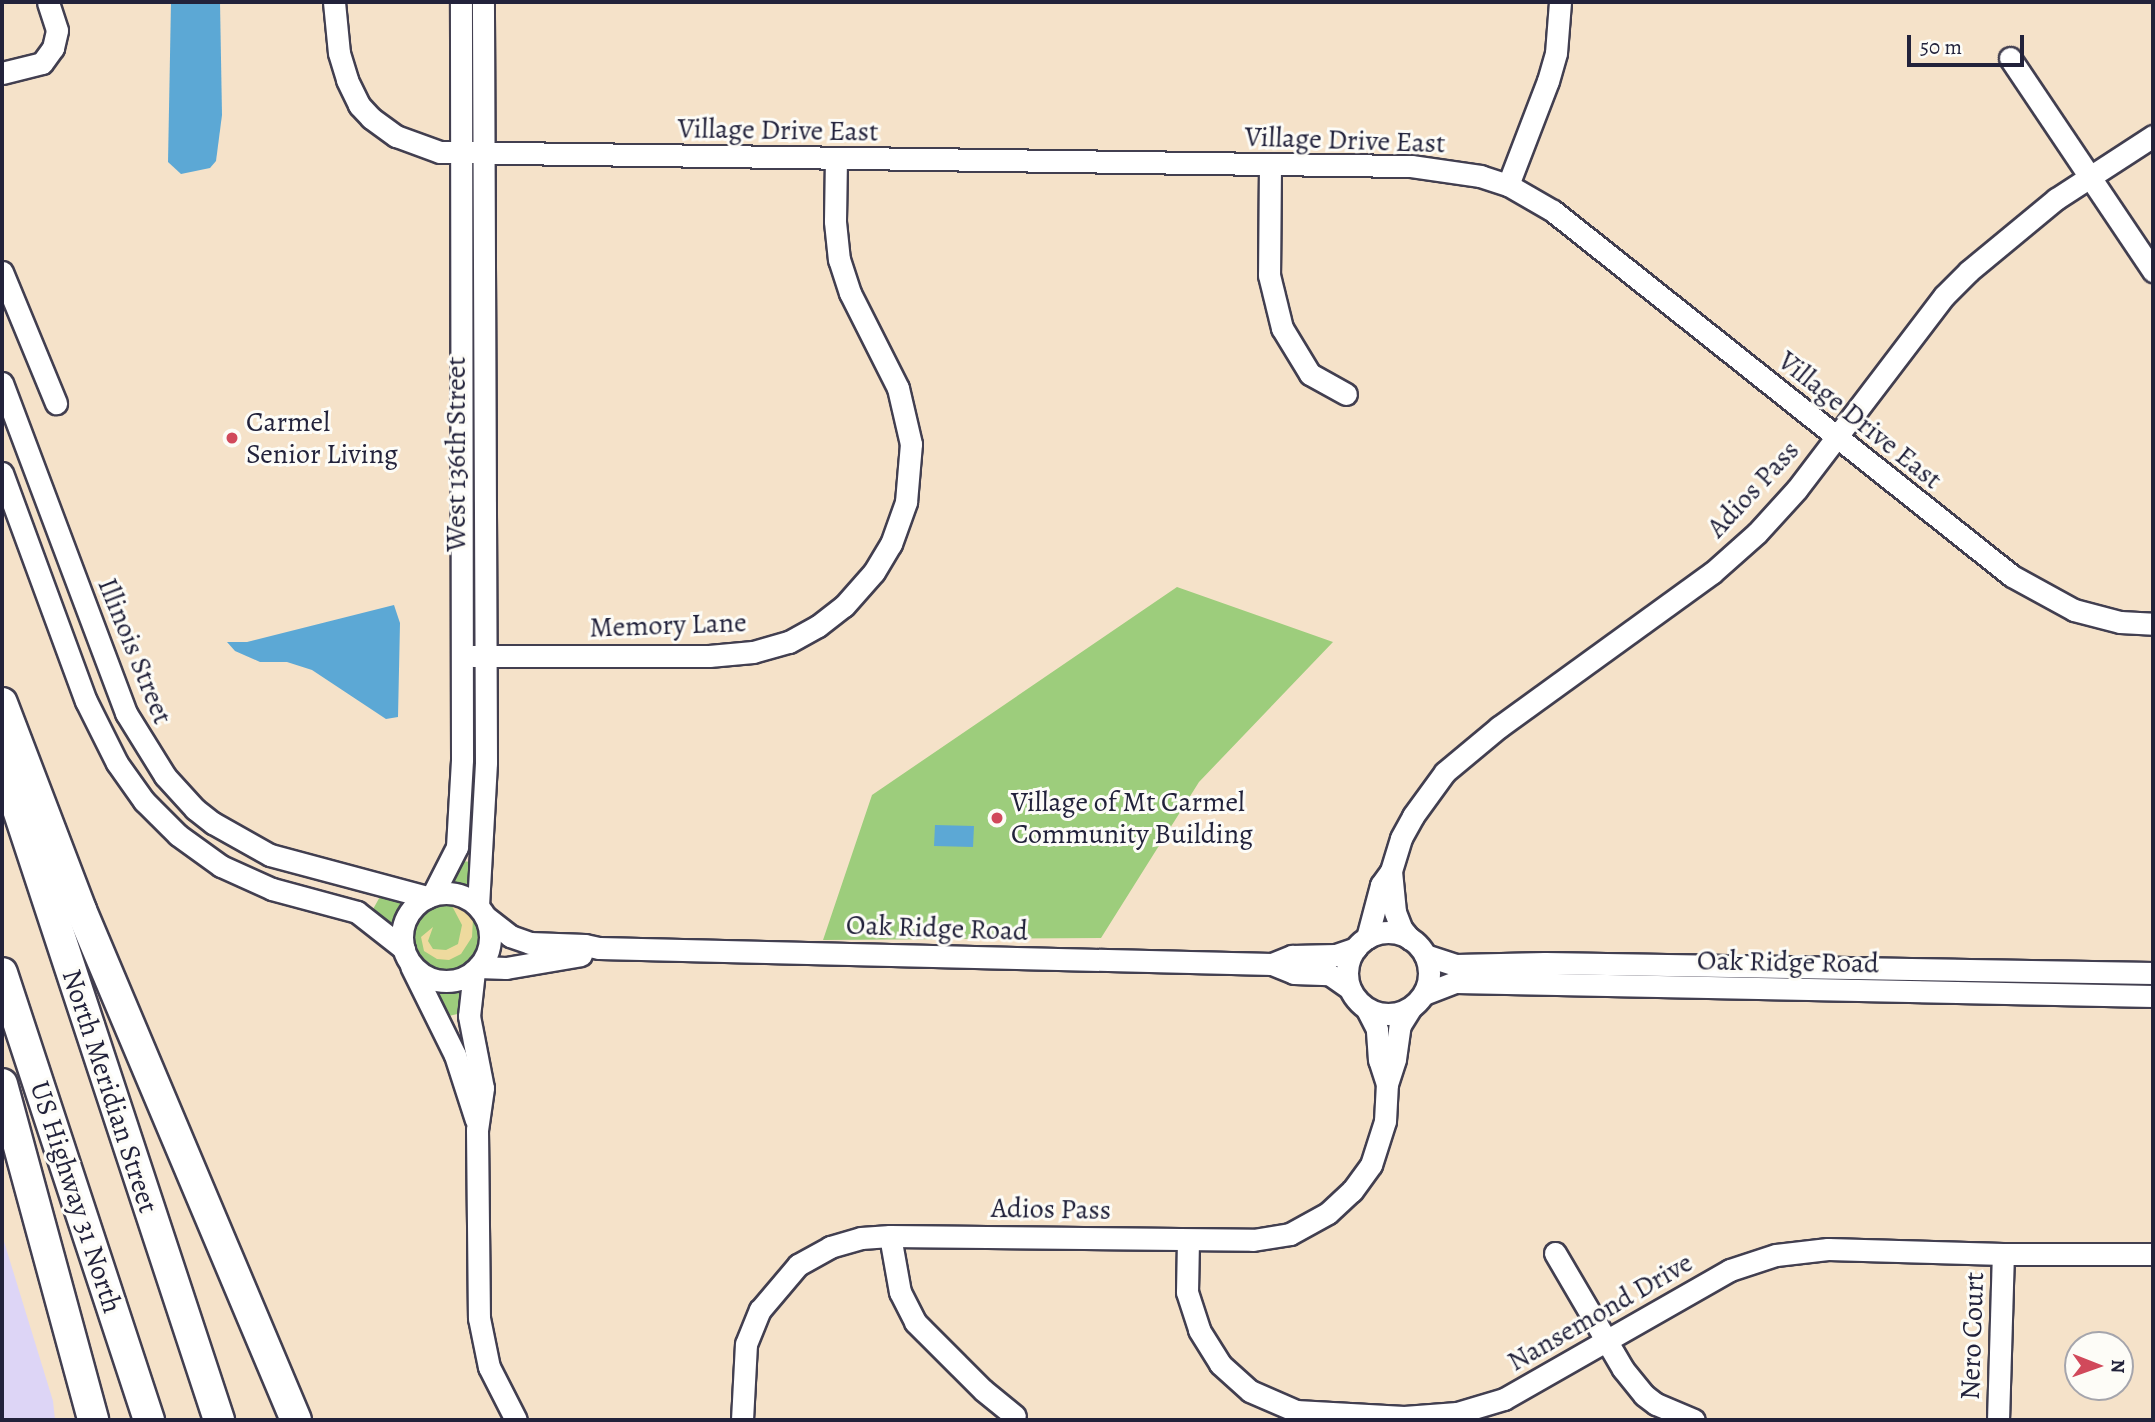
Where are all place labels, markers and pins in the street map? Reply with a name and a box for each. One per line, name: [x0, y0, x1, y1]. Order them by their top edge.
place label: Carmel Senior Living: [246, 405, 398, 471]
marker: Carmel Senior Living: [224, 430, 240, 446]
place label: Village of Mt Carmel Community Building: [1011, 785, 1253, 851]
marker: Village of Mt Carmel Community Building: [989, 810, 1005, 826]

